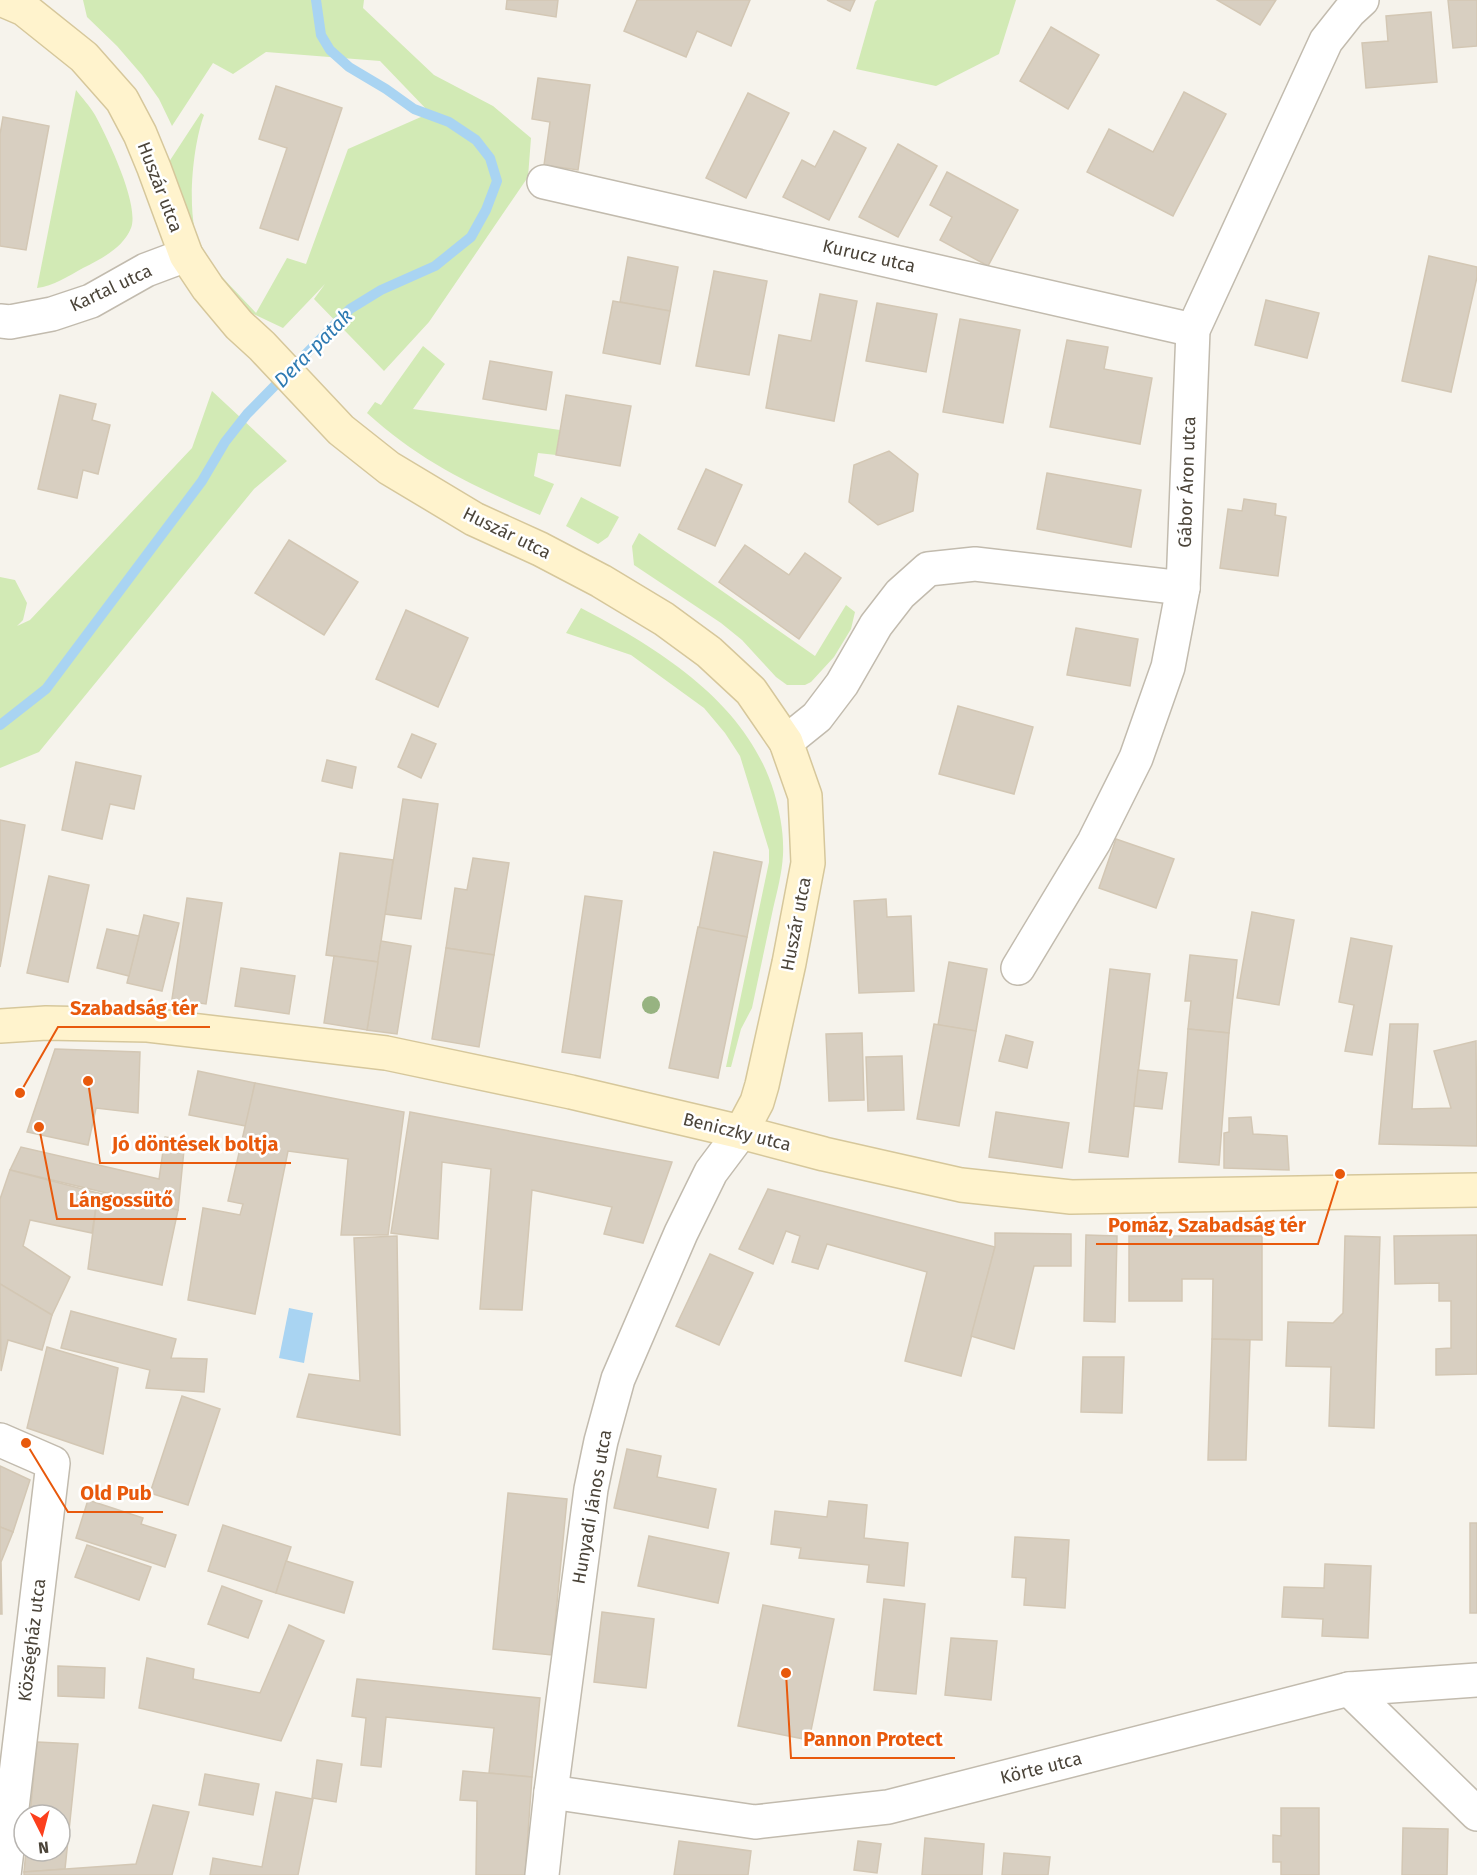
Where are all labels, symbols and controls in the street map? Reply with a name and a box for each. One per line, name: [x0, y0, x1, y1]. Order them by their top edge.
street label: Huszár utca: [133, 139, 187, 235]
street label: Kurucz utca: [820, 235, 918, 277]
street label: Kartal utca: [66, 259, 156, 317]
water label: Dera-patak: [269, 304, 357, 392]
street label: Gábor Áron utca: [1173, 416, 1200, 548]
street label: Huszár utca: [459, 502, 555, 564]
street label: Huszár utca: [776, 875, 816, 973]
callout: Szabadság tér: [58, 989, 210, 1027]
text: Szabadság tér: [70, 996, 199, 1020]
street label: Beniczky utca: [681, 1108, 793, 1156]
callout: Jó döntések boltja: [100, 1125, 291, 1163]
text: Jó döntések boltja: [111, 1132, 278, 1156]
callout: Lángossütő: [57, 1181, 186, 1219]
text: Lángossütő: [69, 1188, 174, 1212]
callout: Pomáz, Szabadság tér: [1096, 1206, 1318, 1244]
text: Pomáz, Szabadság tér: [1108, 1213, 1307, 1237]
street label: Hunyadi János utca: [568, 1428, 616, 1586]
callout: Old Pub: [68, 1474, 163, 1512]
text: Old Pub: [80, 1481, 152, 1505]
street label: Községház utca: [14, 1577, 50, 1703]
callout: Pannon Protect: [791, 1720, 955, 1758]
text: Pannon Protect: [803, 1727, 943, 1751]
street label: Körte utca: [998, 1747, 1084, 1789]
north arrow: [12, 1803, 72, 1863]
text: N: [37, 1837, 50, 1857]

